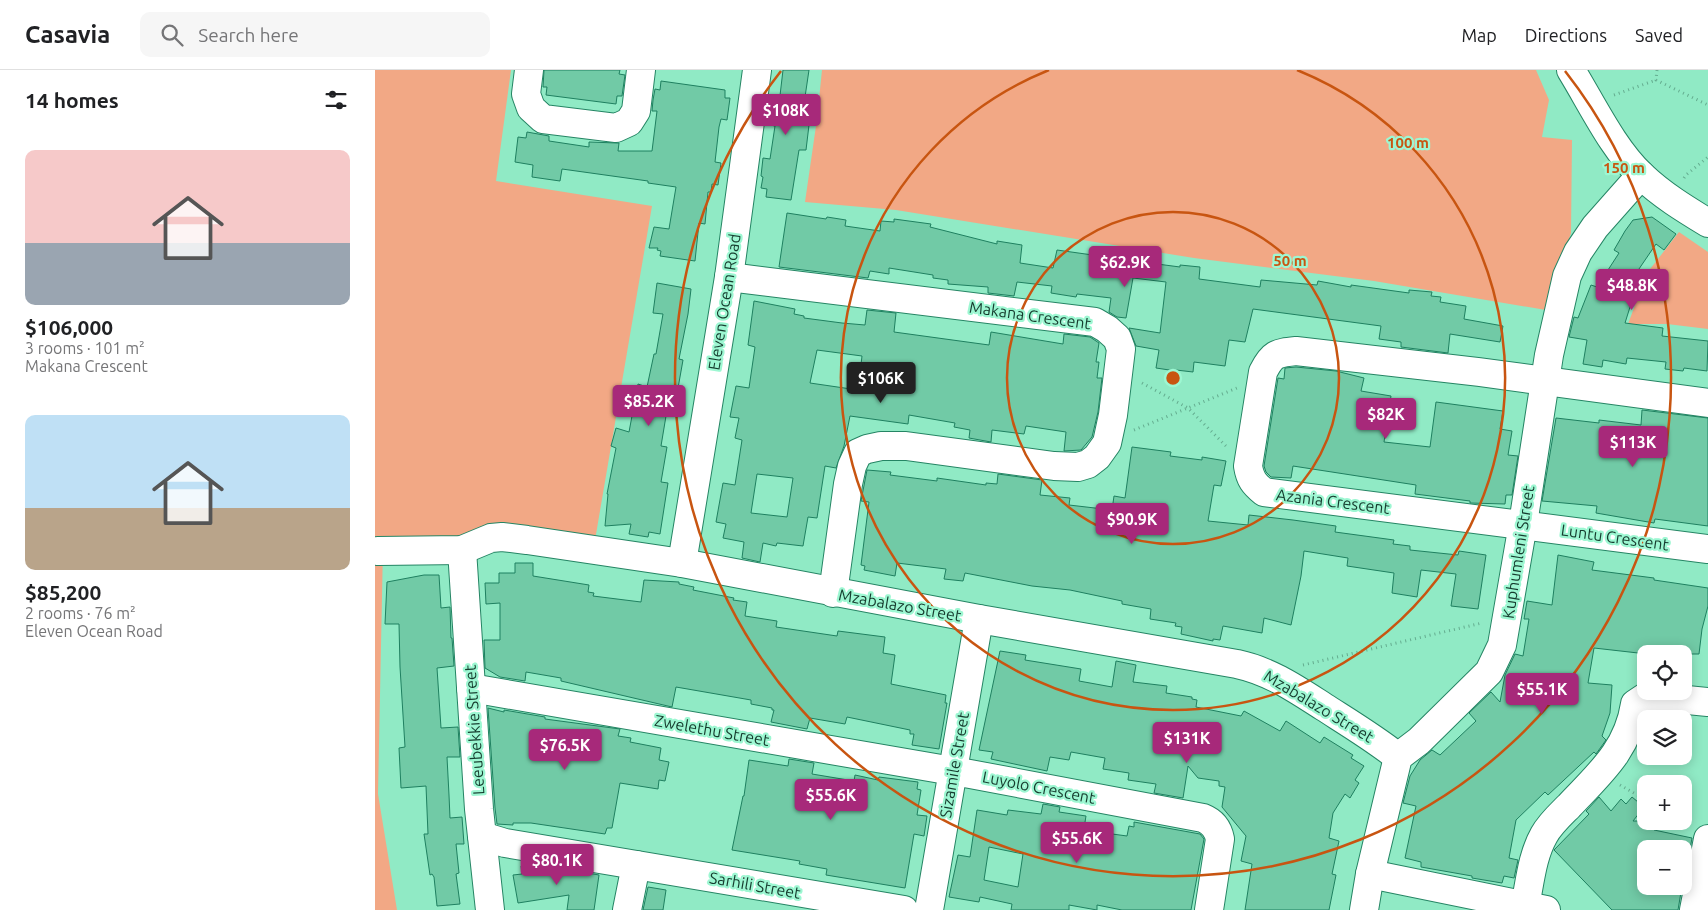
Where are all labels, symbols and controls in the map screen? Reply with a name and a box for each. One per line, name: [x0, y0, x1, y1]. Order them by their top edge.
search box: [140, 12, 490, 57]
text: Casavia: [25, 21, 110, 48]
icon: search: [158, 21, 186, 49]
text: Search here: [198, 24, 299, 46]
text: Map: [1461, 25, 1497, 45]
text: Directions: [1525, 25, 1607, 45]
text: Saved: [1635, 25, 1683, 45]
icon: filters: [322, 86, 350, 114]
text: 14 homes: [25, 88, 119, 112]
pin: $108K: [751, 93, 821, 136]
text: $108K: [763, 101, 809, 119]
text: 100 m: [1387, 134, 1429, 151]
text: 150 m: [1603, 159, 1645, 176]
icon: home: [143, 183, 233, 273]
street label: Eleven Ocean Road: [704, 232, 744, 372]
pin: $62.9K: [1084, 246, 1166, 288]
text: 50 m: [1273, 252, 1307, 269]
text: $62.9K: [1100, 253, 1150, 271]
pin: $48.8K: [1591, 268, 1673, 311]
text: $48.8K: [1607, 276, 1657, 294]
street label: Makana Crescent: [968, 298, 1093, 333]
text: $106,000: [25, 315, 113, 339]
text: 3 rooms · 101 m²: [25, 339, 145, 357]
text: Makana Crescent: [25, 357, 148, 375]
pin: $106K: [846, 362, 916, 404]
text: $106K: [858, 369, 904, 387]
centre of rings: [1164, 369, 1182, 387]
pin: $85.2K: [608, 384, 690, 427]
text: $85.2K: [624, 392, 674, 410]
pin: $82K: [1356, 398, 1416, 440]
text: $82K: [1367, 405, 1405, 423]
pin: $113K: [1598, 426, 1668, 468]
text: $113K: [1610, 433, 1656, 451]
icon: home: [143, 448, 233, 538]
street label: Kuphumleni Street: [1499, 483, 1538, 620]
street label: Azania Crescent: [1275, 485, 1392, 517]
pin: $90.9K: [1091, 502, 1173, 545]
text: $90.9K: [1107, 510, 1157, 528]
street label: Luntu Crescent: [1560, 521, 1671, 554]
text: $85,200: [25, 580, 101, 604]
street label: Mzabalazo Street: [837, 585, 964, 625]
text: 2 rooms · 76 m²: [25, 604, 136, 622]
text: Eleven Ocean Road: [25, 622, 163, 640]
map controls: [1637, 645, 1692, 895]
button: locate: [1637, 645, 1692, 700]
street label: Leeubekkie Street: [460, 664, 488, 796]
street label: Mzabalazo Street: [1261, 666, 1378, 746]
pin: $55.1K: [1501, 672, 1583, 715]
text: $55.1K: [1517, 680, 1567, 698]
street label: Sizamile Street: [936, 710, 972, 819]
button: layers: [1637, 710, 1692, 765]
street label: Zwelethu Street: [653, 711, 771, 749]
pin: $131K: [1152, 722, 1222, 764]
pin: $76.5K: [524, 728, 606, 771]
text: $131K: [1164, 729, 1210, 747]
text: $76.5K: [540, 736, 590, 754]
street label: Luyolo Crescent: [981, 767, 1098, 807]
button: +: [1637, 775, 1692, 830]
pin: $55.6K: [790, 778, 872, 821]
text: $55.6K: [806, 786, 856, 804]
pin: $55.6K: [1036, 822, 1118, 864]
text: $55.6K: [1052, 829, 1102, 847]
button: −: [1637, 840, 1692, 895]
pin: $80.1K: [516, 844, 598, 886]
text: $80.1K: [532, 851, 582, 869]
street label: Sarhili Street: [708, 868, 803, 902]

